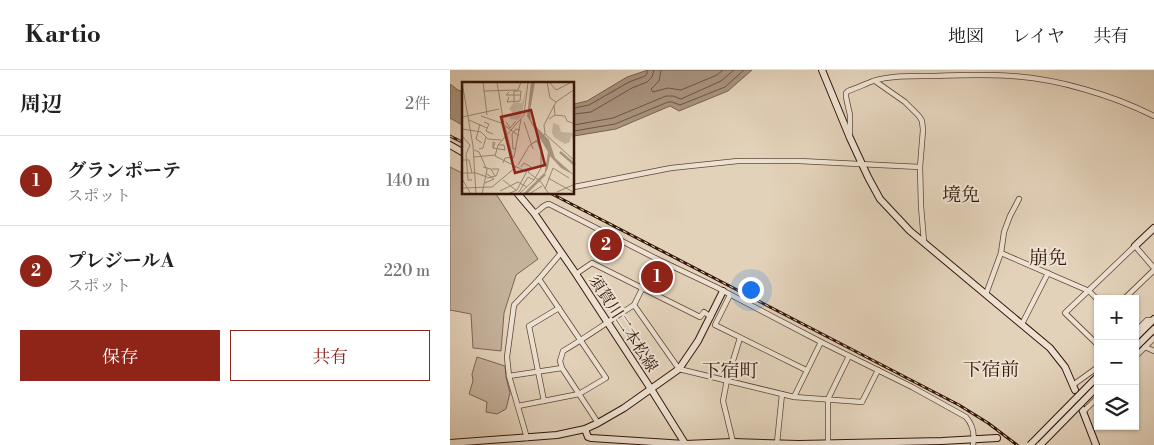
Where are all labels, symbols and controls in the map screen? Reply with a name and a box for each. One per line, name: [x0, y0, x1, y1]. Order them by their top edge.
text: Kartio: [25, 20, 101, 50]
text: 地図: [948, 25, 984, 48]
text: レイヤ: [1012, 25, 1065, 48]
text: 共有: [1093, 25, 1129, 48]
inset map: [462, 82, 575, 195]
text: 周辺: [20, 92, 62, 118]
text: 2件: [405, 94, 430, 114]
text: グランポーテ: [67, 159, 181, 183]
text: 1: [32, 171, 40, 191]
text: 140 m: [386, 171, 430, 191]
district label: 境免: [942, 183, 980, 207]
text: スポット: [67, 186, 131, 206]
pin: 2: [590, 226, 622, 264]
district label: 崩免: [1029, 246, 1067, 270]
text: プレジールA: [67, 249, 174, 273]
pin: 1: [641, 258, 673, 296]
text: 2: [31, 261, 41, 281]
text: 220 m: [384, 261, 430, 281]
street label: 須賀川二本松線: [584, 271, 662, 376]
text: スポット: [67, 276, 131, 296]
your location: [738, 277, 764, 303]
map controls: [1094, 295, 1139, 430]
button: +: [1094, 295, 1139, 340]
button: 保存: [20, 330, 220, 381]
button: 共有: [230, 330, 430, 381]
button: −: [1094, 340, 1139, 385]
district label: 下宿前: [962, 358, 1020, 382]
district label: 下宿町: [701, 359, 759, 383]
button: layers: [1094, 385, 1139, 430]

